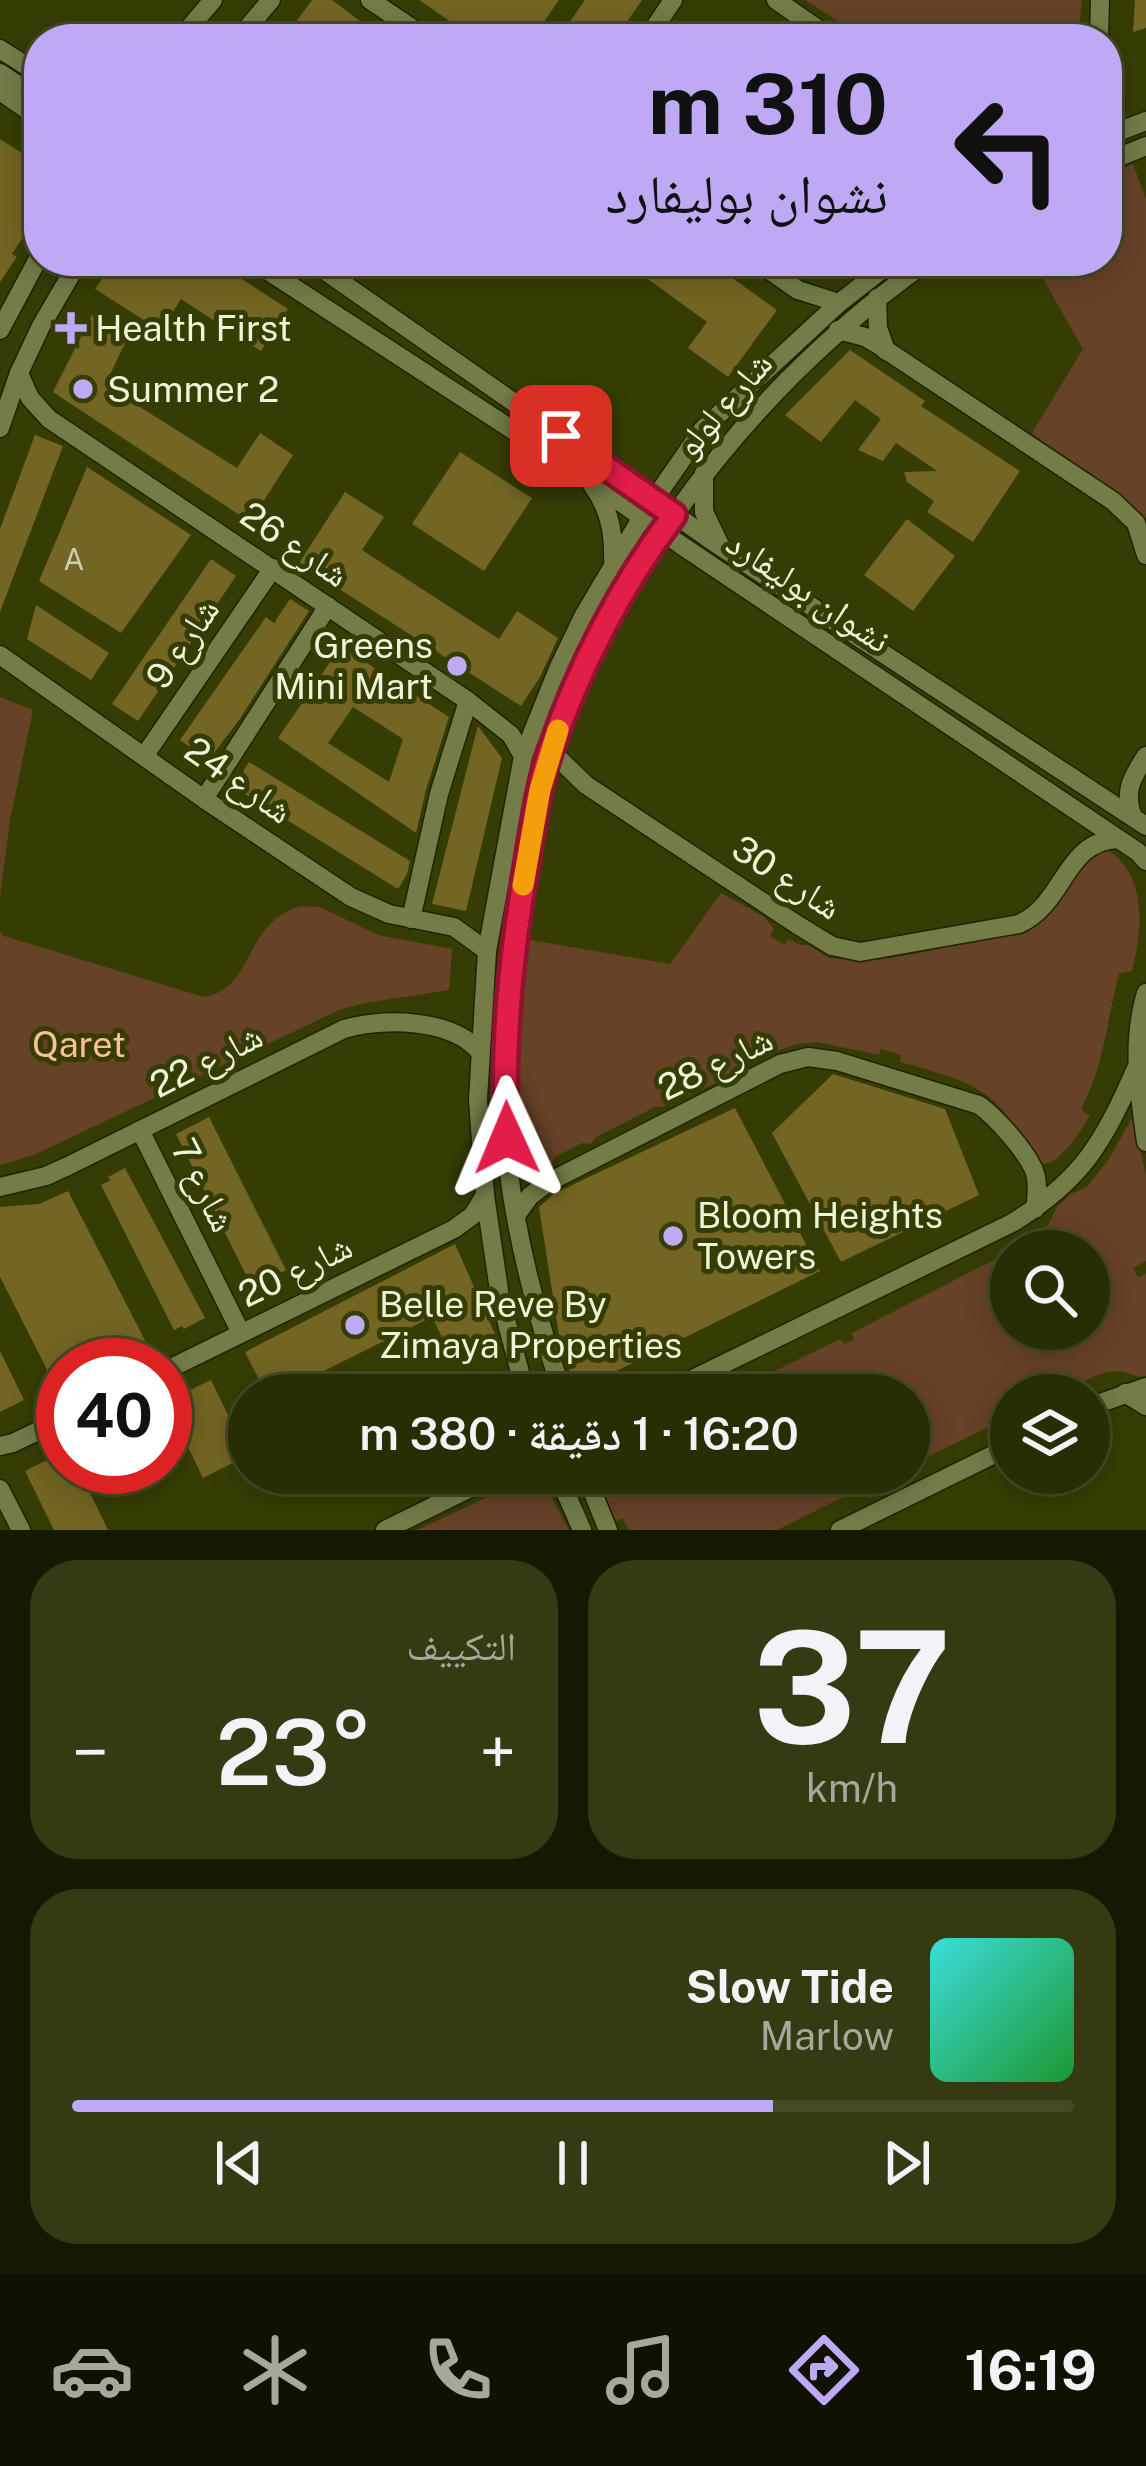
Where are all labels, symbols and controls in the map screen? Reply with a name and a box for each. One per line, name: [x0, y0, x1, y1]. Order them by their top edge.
text: 310 m: [648, 54, 888, 153]
icon: left: [930, 72, 1086, 228]
text: نشوان بوليفارد: [606, 162, 888, 225]
place label: Health First: [95, 307, 292, 349]
marker: Health First: [58, 315, 84, 341]
street label: شارع لولو: [666, 343, 782, 467]
place label: Summer 2: [107, 368, 279, 410]
marker: Summer 2: [70, 376, 96, 402]
pin: [510, 385, 612, 487]
icon: arrive: [528, 403, 594, 469]
street label: شارع 26: [232, 493, 357, 597]
street label: نشوان بوليفارد: [719, 521, 899, 662]
house number: A: [63, 541, 85, 577]
street label: شارع 9: [137, 590, 229, 697]
place label: Greens Mini Mart: [274, 624, 433, 707]
marker: Greens Mini Mart: [444, 653, 470, 679]
street label: شارع 24: [176, 728, 301, 834]
street label: شارع 30: [723, 826, 849, 929]
street label: شارع 22: [143, 1014, 270, 1108]
street label: شارع 28: [651, 1017, 780, 1110]
park label: Qaret: [32, 1023, 126, 1065]
position arrow: [444, 1075, 570, 1201]
street label: شارع 7: [161, 1131, 245, 1239]
place label: Bloom Heights Towers: [697, 1194, 943, 1277]
marker: Bloom Heights Towers: [660, 1223, 686, 1249]
street label: شارع 20: [232, 1225, 359, 1317]
map controls: [990, 1230, 1110, 1494]
button: search: [990, 1230, 1110, 1350]
place label: Belle Reve By Zimaya Properties: [379, 1283, 682, 1366]
marker: Belle Reve By Zimaya Properties: [342, 1312, 368, 1338]
speed limit sign: 40: [36, 1338, 192, 1494]
button: layers: [990, 1374, 1110, 1494]
text: 16:20 · 1 دقيقة · 380 m: [359, 1407, 799, 1460]
text: 37: [753, 1595, 951, 1778]
text: التكييف: [407, 1623, 516, 1669]
text: 23°: [216, 1699, 372, 1805]
text: −: [72, 1713, 109, 1791]
text: +: [479, 1713, 516, 1791]
text: km/h: [806, 1765, 898, 1811]
text: Slow Tide: [686, 1960, 894, 2013]
text: Marlow: [760, 2013, 894, 2059]
icon: previous: [206, 2130, 272, 2196]
icon: pause: [540, 2130, 606, 2196]
icon: next: [874, 2130, 940, 2196]
icon: car: [50, 2328, 134, 2412]
icon: climate: [233, 2328, 317, 2412]
icon: phone: [416, 2328, 500, 2412]
icon: music: [599, 2328, 683, 2412]
icon: directions: [782, 2328, 866, 2412]
text: 16:19: [964, 2339, 1097, 2402]

